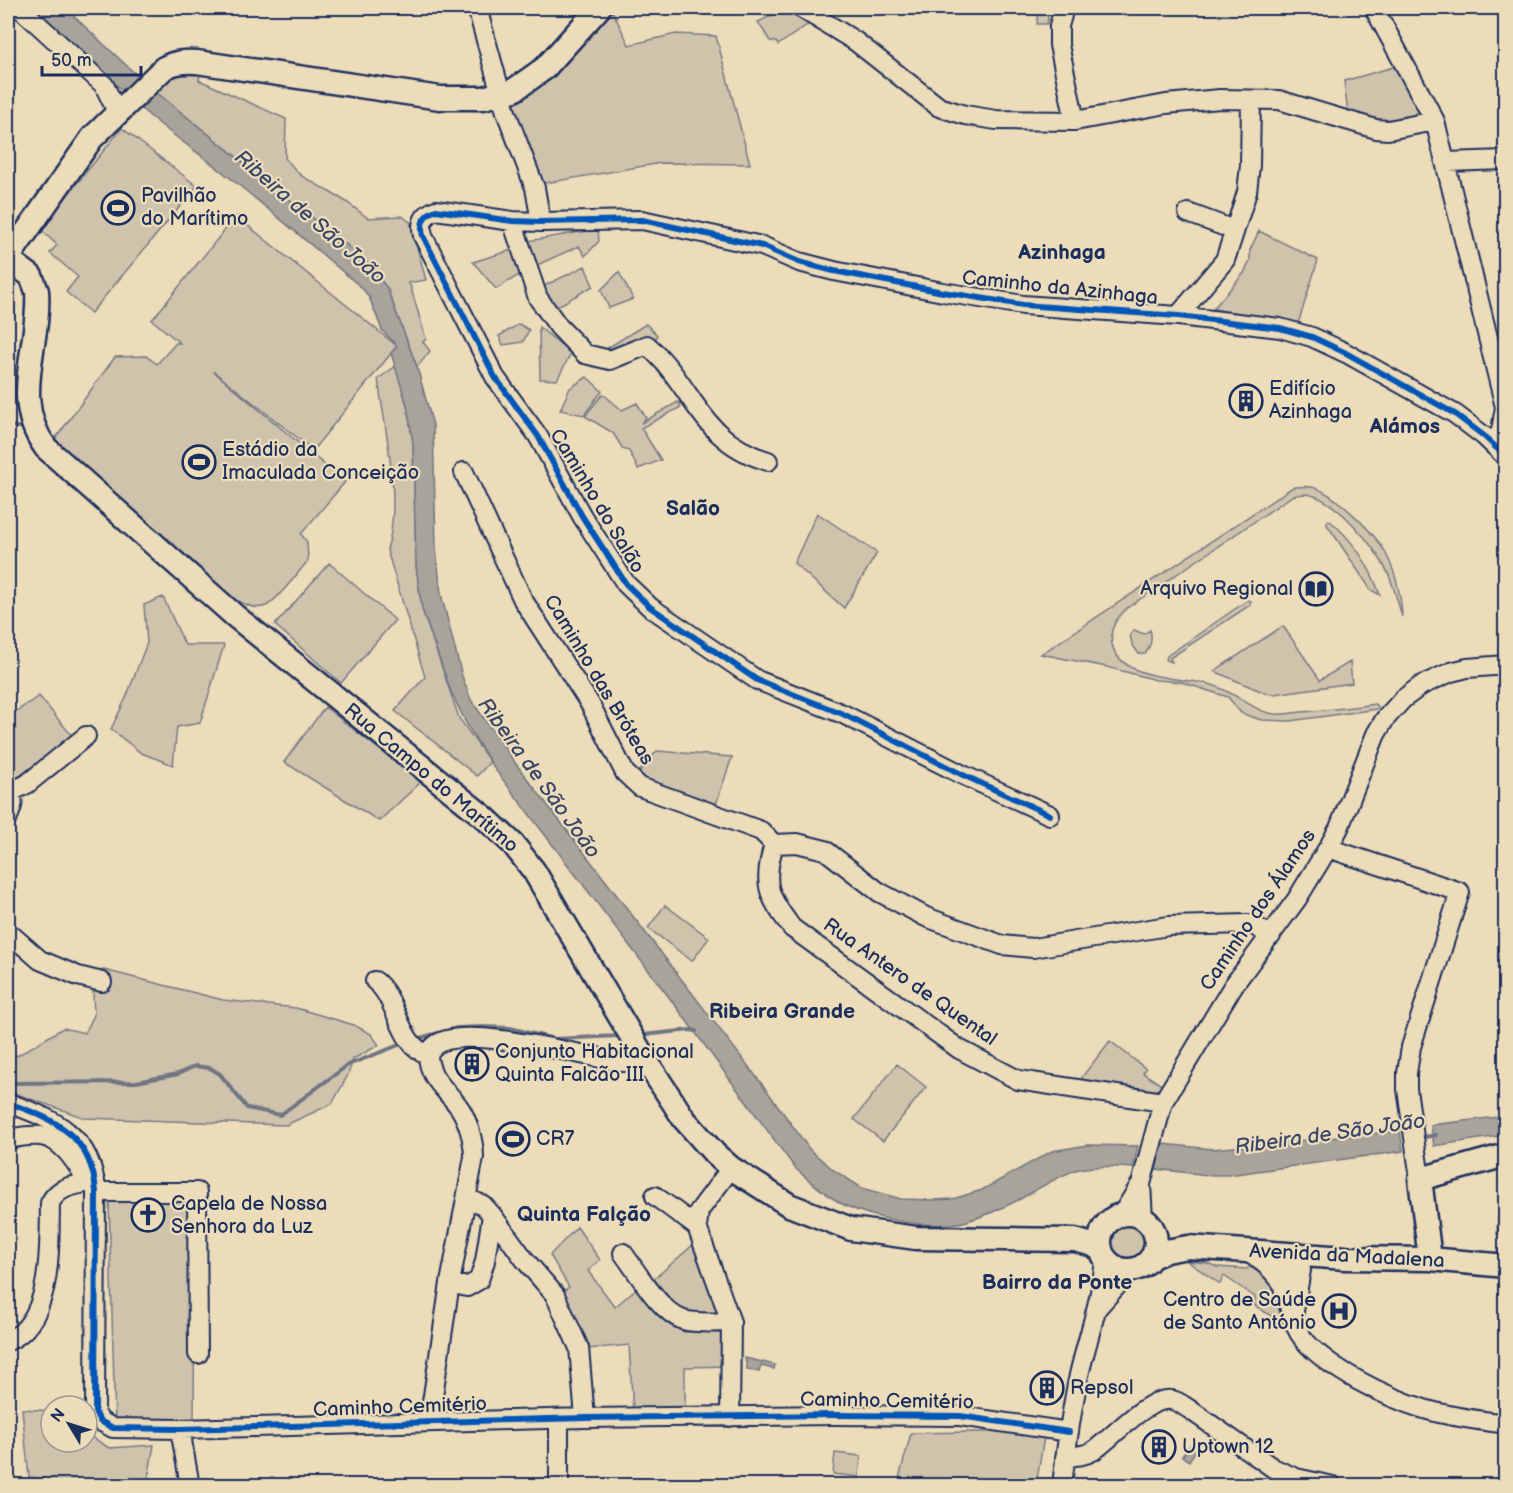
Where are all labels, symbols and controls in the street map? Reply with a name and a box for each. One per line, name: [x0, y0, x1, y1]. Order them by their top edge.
scale bar: [42, 39, 141, 77]
text: 50 m: [51, 50, 92, 71]
water label: Ribeira de São João: [229, 145, 391, 289]
place label: Pavilhão do Marítimo: [141, 184, 248, 231]
sports icon: Pavilhão do Marítimo: [100, 190, 136, 226]
district label: Azinhaga: [1017, 240, 1106, 265]
street label: Caminho da Azinhaga: [961, 266, 1159, 310]
place label: Edifício Azinhaga: [1269, 377, 1352, 424]
building icon: Edifício Azinhaga: [1228, 383, 1264, 419]
district label: Alámos: [1369, 414, 1440, 439]
street label: Caminho do Salão: [544, 424, 650, 578]
place label: Estádio da Imaculada Conceição: [222, 438, 419, 485]
sports icon: Estádio da Imaculada Conceição: [181, 444, 217, 480]
district label: Salão: [666, 496, 720, 521]
library icon: Arquivo Regional: [1298, 571, 1334, 607]
place label: Arquivo Regional: [1140, 577, 1293, 601]
street label: Caminho das Bróteas: [539, 591, 659, 770]
water label: Ribeira de São João: [472, 693, 606, 863]
street label: Rua Campo do Marítimo: [339, 698, 523, 858]
street label: Caminho dos Álamos: [1194, 824, 1321, 995]
street label: Rua Antero de Quental: [819, 913, 1001, 1051]
district label: Ribeira Grande: [709, 999, 855, 1024]
place label: Conjunto Habitacional Quinta Falcão III: [495, 1040, 694, 1087]
building icon: Conjunto Habitacional Quinta Falcão III: [454, 1046, 490, 1082]
water label: Ribeira de São João: [1233, 1108, 1427, 1160]
sports icon: CR7: [495, 1121, 531, 1157]
place label: CR7: [536, 1127, 574, 1151]
place label: Capela de Nossa Senhora da Luz: [171, 1192, 327, 1239]
church icon: Capela de Nossa Senhora da Luz: [130, 1197, 166, 1233]
district label: Quinta Falção: [517, 1202, 651, 1227]
street label: Avenida da Madalena: [1249, 1239, 1445, 1273]
district label: Bairro da Ponte: [982, 1270, 1132, 1295]
place label: Centro de Saúde de Santo António: [1163, 1288, 1316, 1335]
hospital icon: Centro de Saúde de Santo António: [1321, 1293, 1357, 1329]
building icon: Repsol: [1029, 1370, 1065, 1406]
place label: Repsol: [1070, 1376, 1133, 1400]
street label: Caminho Cemitério: [800, 1387, 974, 1415]
street label: Caminho Cemitério: [313, 1392, 487, 1422]
north arrow: [39, 1394, 99, 1454]
text: N: [47, 1405, 70, 1426]
building icon: Uptown 12: [1141, 1429, 1177, 1465]
place label: Uptown 12: [1182, 1435, 1275, 1459]

